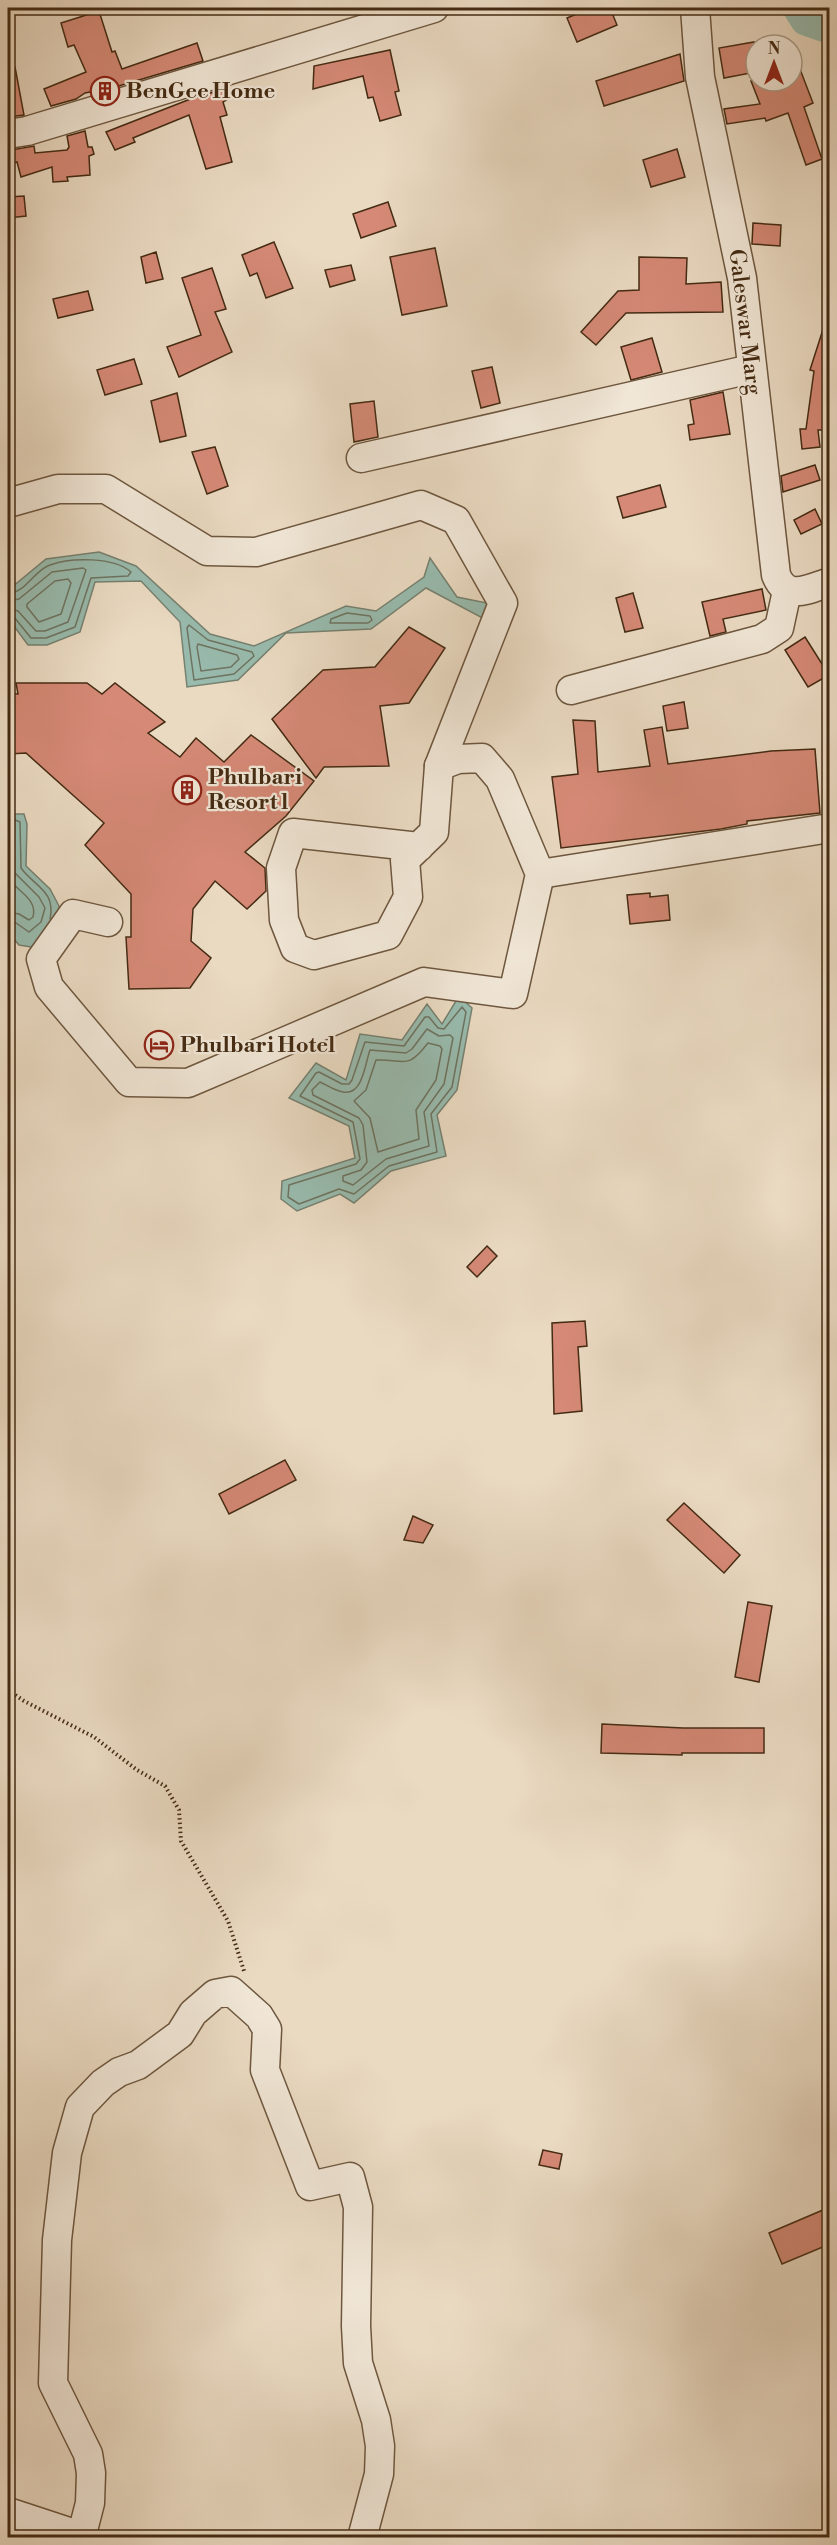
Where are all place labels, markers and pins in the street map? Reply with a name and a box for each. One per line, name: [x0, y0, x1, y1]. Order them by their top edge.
building icon: BenGee Home: [89, 75, 121, 107]
place label: BenGee Home: [126, 78, 276, 105]
place label: Phulbari Resort l: [208, 764, 302, 816]
building icon: Phulbari Resort l: [171, 774, 203, 806]
hotel icon: Phulbari Hotel: [143, 1029, 175, 1061]
place label: Phulbari Hotel: [180, 1032, 335, 1059]

